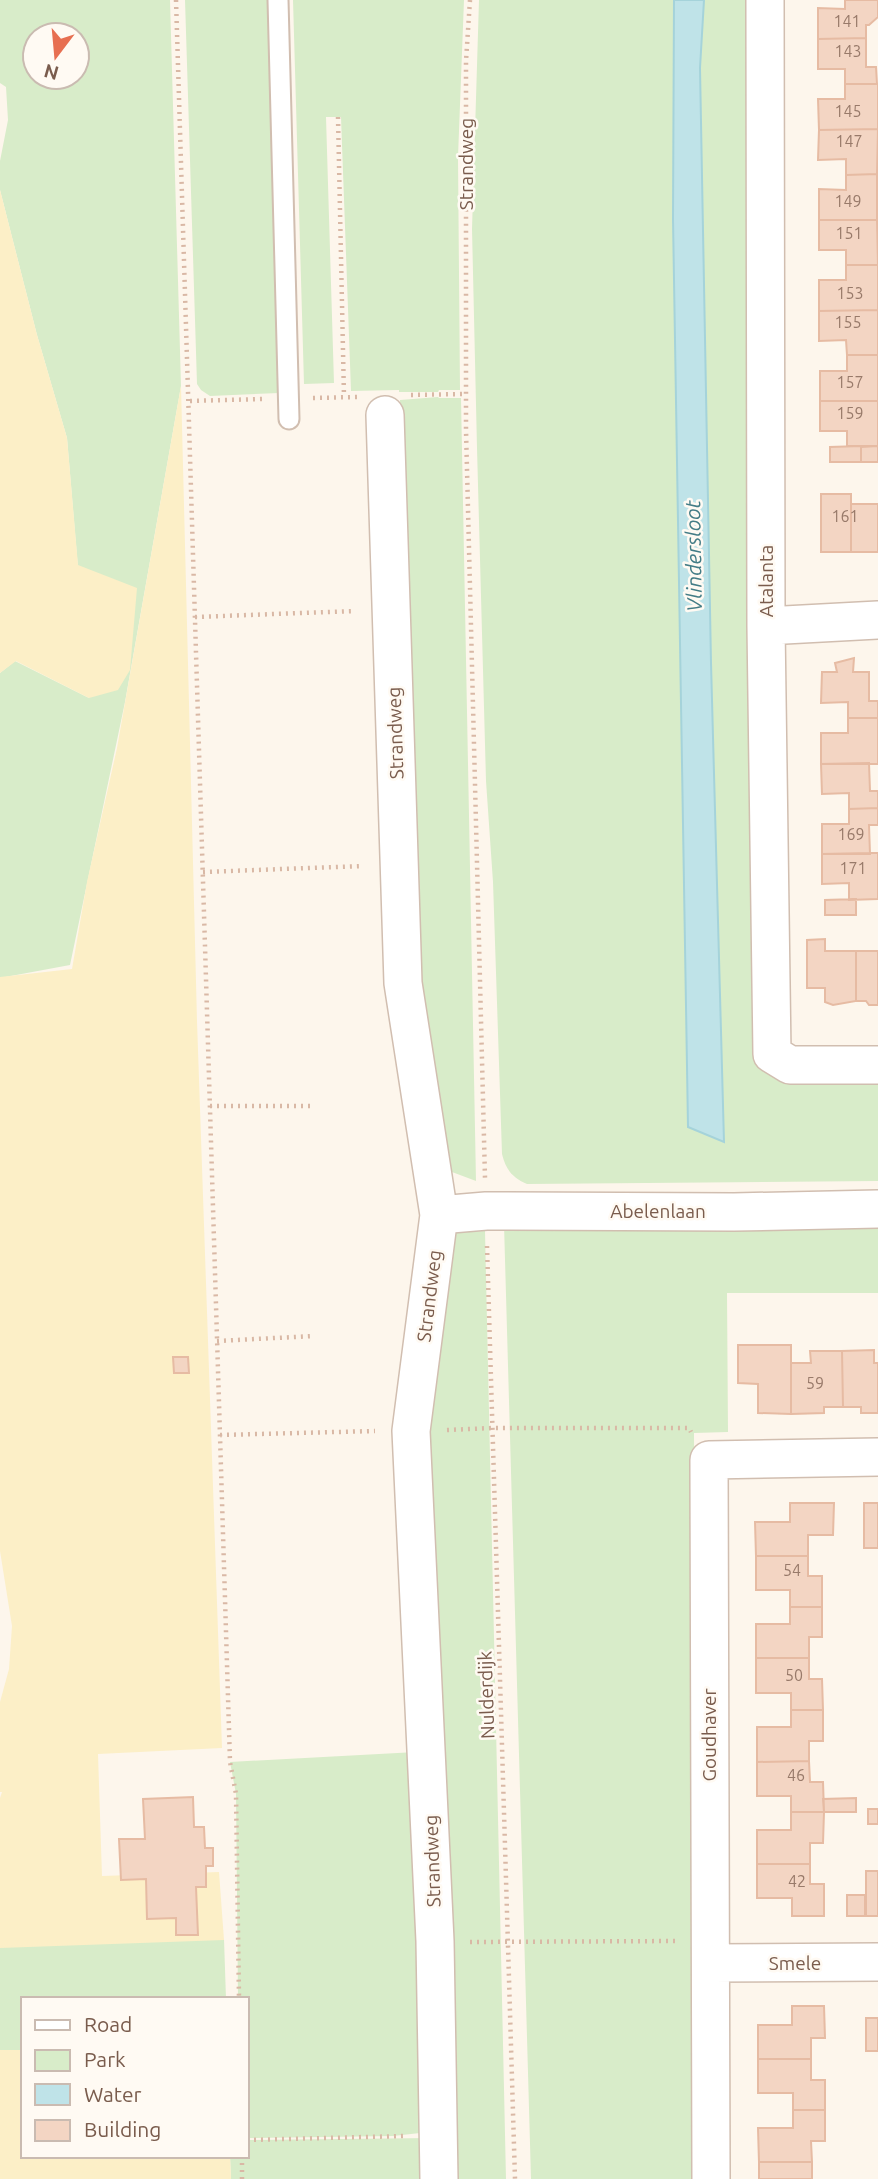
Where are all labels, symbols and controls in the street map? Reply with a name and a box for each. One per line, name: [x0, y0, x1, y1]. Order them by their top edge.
house number: 141: [833, 12, 861, 30]
north arrow: [21, 21, 91, 91]
house number: 143: [834, 42, 862, 60]
text: N: [41, 60, 61, 85]
house number: 145: [834, 102, 862, 120]
street label: Strandweg: [455, 118, 477, 210]
house number: 147: [835, 132, 863, 150]
house number: 149: [834, 192, 862, 210]
house number: 151: [835, 224, 863, 242]
house number: 153: [836, 284, 864, 302]
house number: 155: [834, 313, 862, 331]
house number: 157: [836, 373, 864, 391]
house number: 159: [836, 404, 864, 422]
water label: Vlindersloot: [680, 499, 706, 612]
house number: 161: [831, 507, 859, 525]
street label: Atalanta: [755, 545, 777, 617]
street label: Strandweg: [382, 686, 408, 780]
house number: 169: [837, 825, 865, 843]
house number: 171: [839, 859, 867, 877]
street label: Abelenlaan: [610, 1200, 706, 1222]
street label: Strandweg: [412, 1249, 446, 1343]
house number: 59: [806, 1374, 824, 1392]
house number: 54: [783, 1561, 801, 1579]
street label: Nulderdijk: [473, 1650, 499, 1739]
house number: 50: [785, 1666, 803, 1684]
street label: Goudhaver: [698, 1688, 720, 1782]
house number: 46: [787, 1766, 805, 1784]
street label: Strandweg: [419, 1814, 445, 1908]
house number: 42: [788, 1872, 806, 1890]
street label: Smele: [769, 1952, 821, 1974]
legend: [21, 1997, 248, 2158]
text: Road: [84, 2012, 132, 2036]
text: Park: [84, 2047, 126, 2071]
text: Water: [84, 2082, 142, 2106]
text: Building: [84, 2117, 161, 2141]

